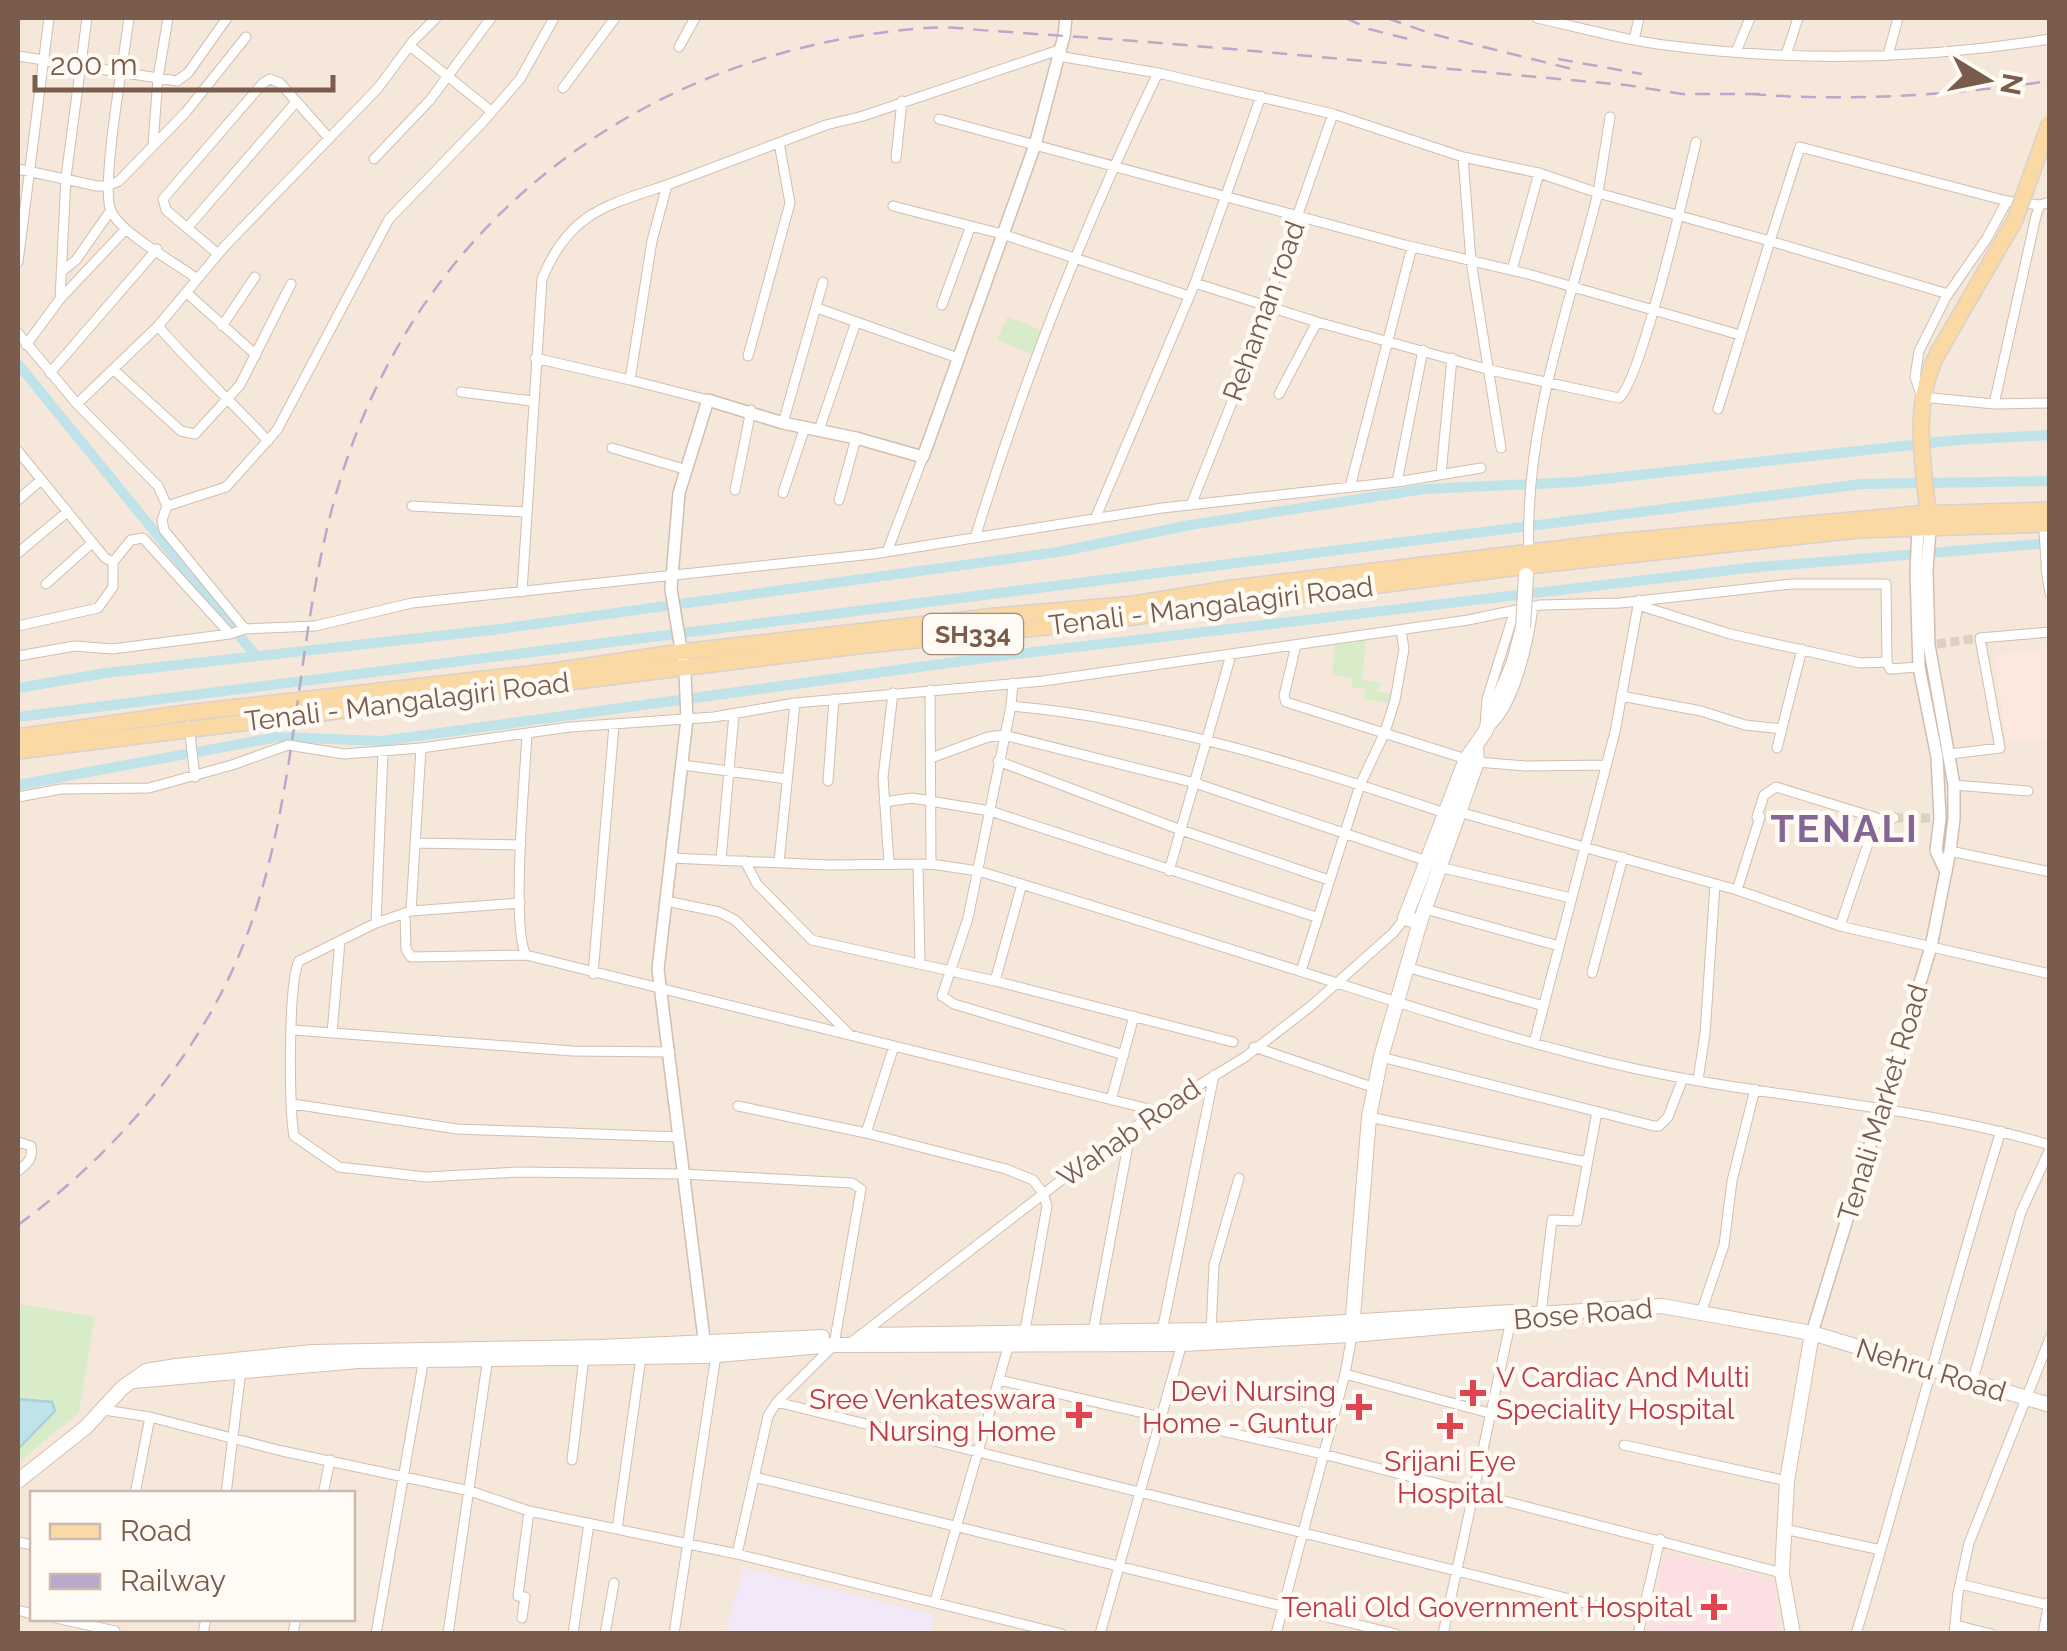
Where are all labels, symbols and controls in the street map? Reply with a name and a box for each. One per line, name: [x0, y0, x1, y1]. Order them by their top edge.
scale bar: [35, 30, 332, 92]
north arrow: [1937, 30, 2037, 130]
text: 200 m: [50, 47, 138, 82]
text: N: [1993, 71, 2029, 98]
street label: Rehaman road: [1216, 217, 1312, 405]
street label: Tenali - Mangalagiri Road: [1047, 570, 1375, 642]
road number: SH334: [923, 614, 1023, 654]
street label: Tenali - Mangalagiri Road: [243, 666, 571, 738]
district label: TENALI: [1771, 806, 1919, 851]
street label: Tenali Market Road: [1831, 980, 1935, 1226]
street label: Wahab Road: [1051, 1072, 1207, 1194]
street label: Bose Road: [1512, 1291, 1654, 1337]
street label: Nehru Road: [1852, 1332, 2010, 1408]
place label: V Cardiac And Multi Speciality Hospital: [1496, 1361, 1750, 1426]
place label: Devi Nursing Home - Guntur: [1142, 1375, 1336, 1440]
marker: V Cardiac And Multi Speciality Hospital: [1460, 1380, 1486, 1406]
place label: Sree Venkateswara Nursing Home: [809, 1383, 1056, 1448]
marker: Devi Nursing Home - Guntur: [1346, 1394, 1372, 1420]
marker: Sree Venkateswara Nursing Home: [1066, 1402, 1092, 1428]
marker: Srijani Eye Hospital: [1437, 1413, 1463, 1439]
place label: Srijani Eye Hospital: [1384, 1445, 1516, 1510]
legend: [30, 1491, 355, 1621]
text: Road: [120, 1513, 192, 1548]
text: Railway: [120, 1563, 226, 1598]
place label: Tenali Old Government Hospital: [1282, 1591, 1692, 1624]
marker: Tenali Old Government Hospital: [1701, 1594, 1727, 1620]

